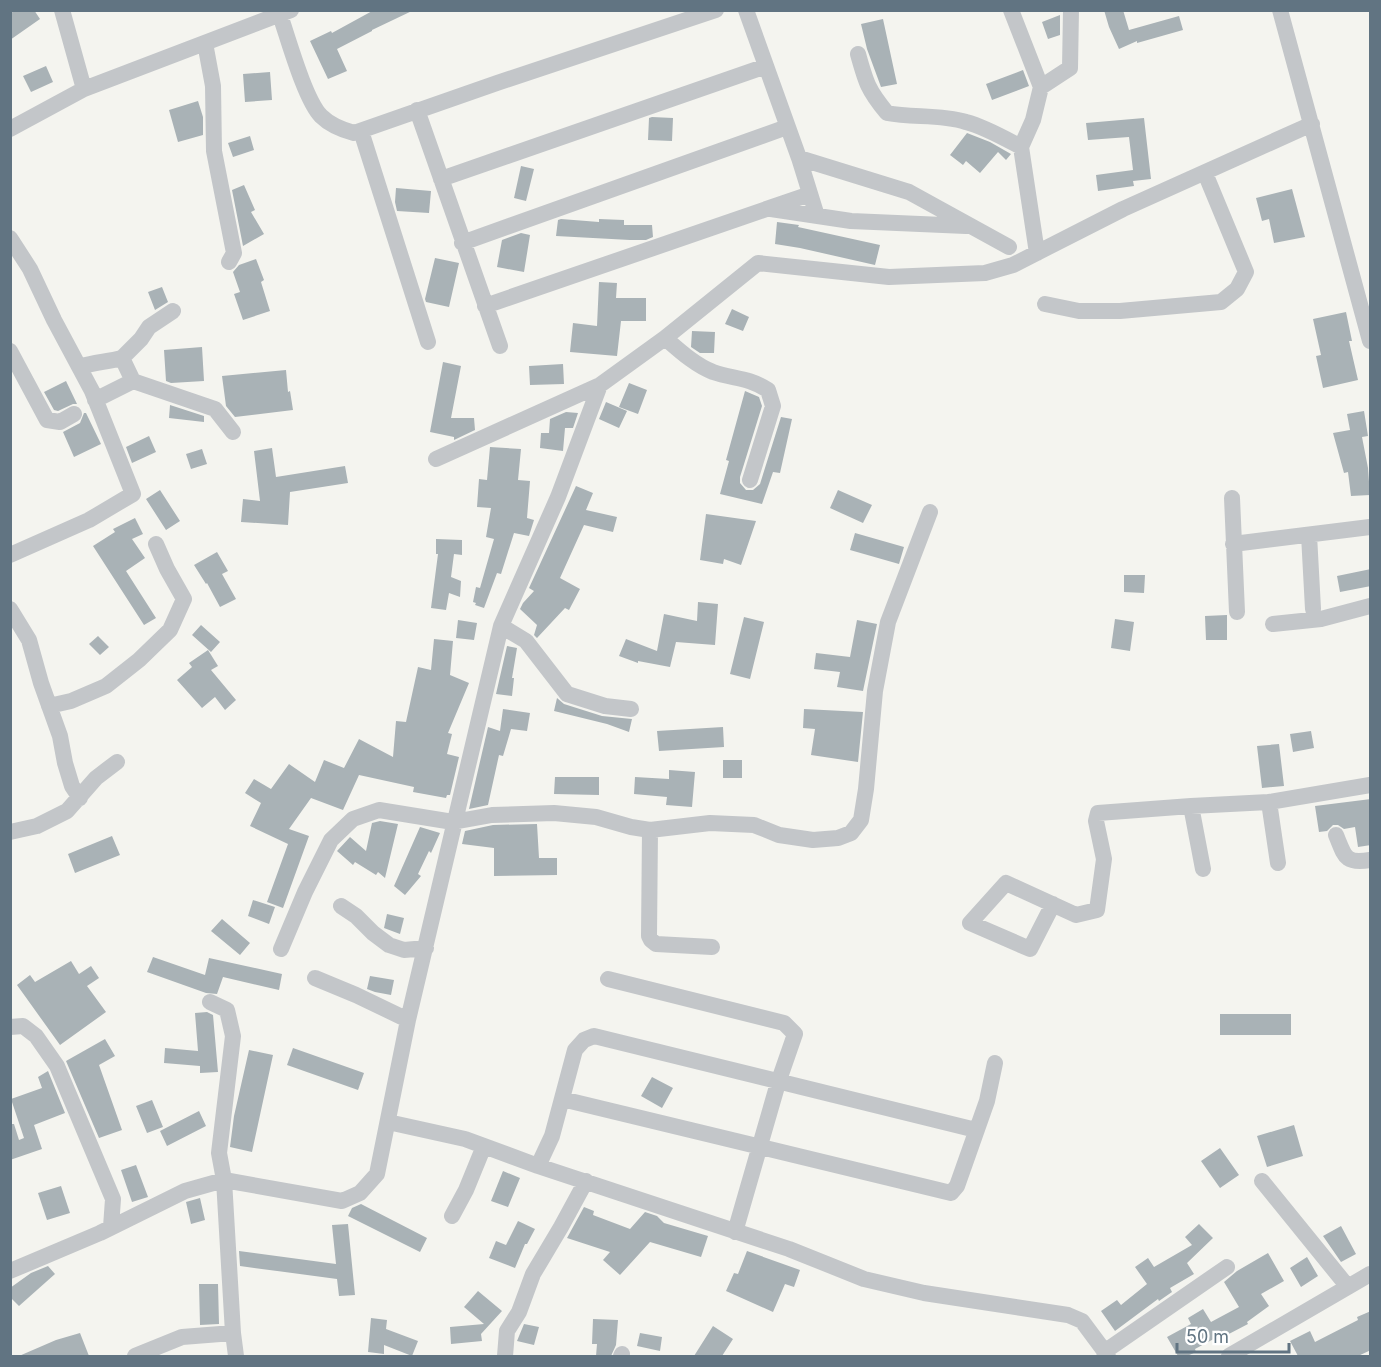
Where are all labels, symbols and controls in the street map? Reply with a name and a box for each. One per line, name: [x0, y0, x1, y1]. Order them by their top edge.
scale bar: [1177, 1316, 1290, 1354]
text: 50 m: [1186, 1326, 1229, 1347]

